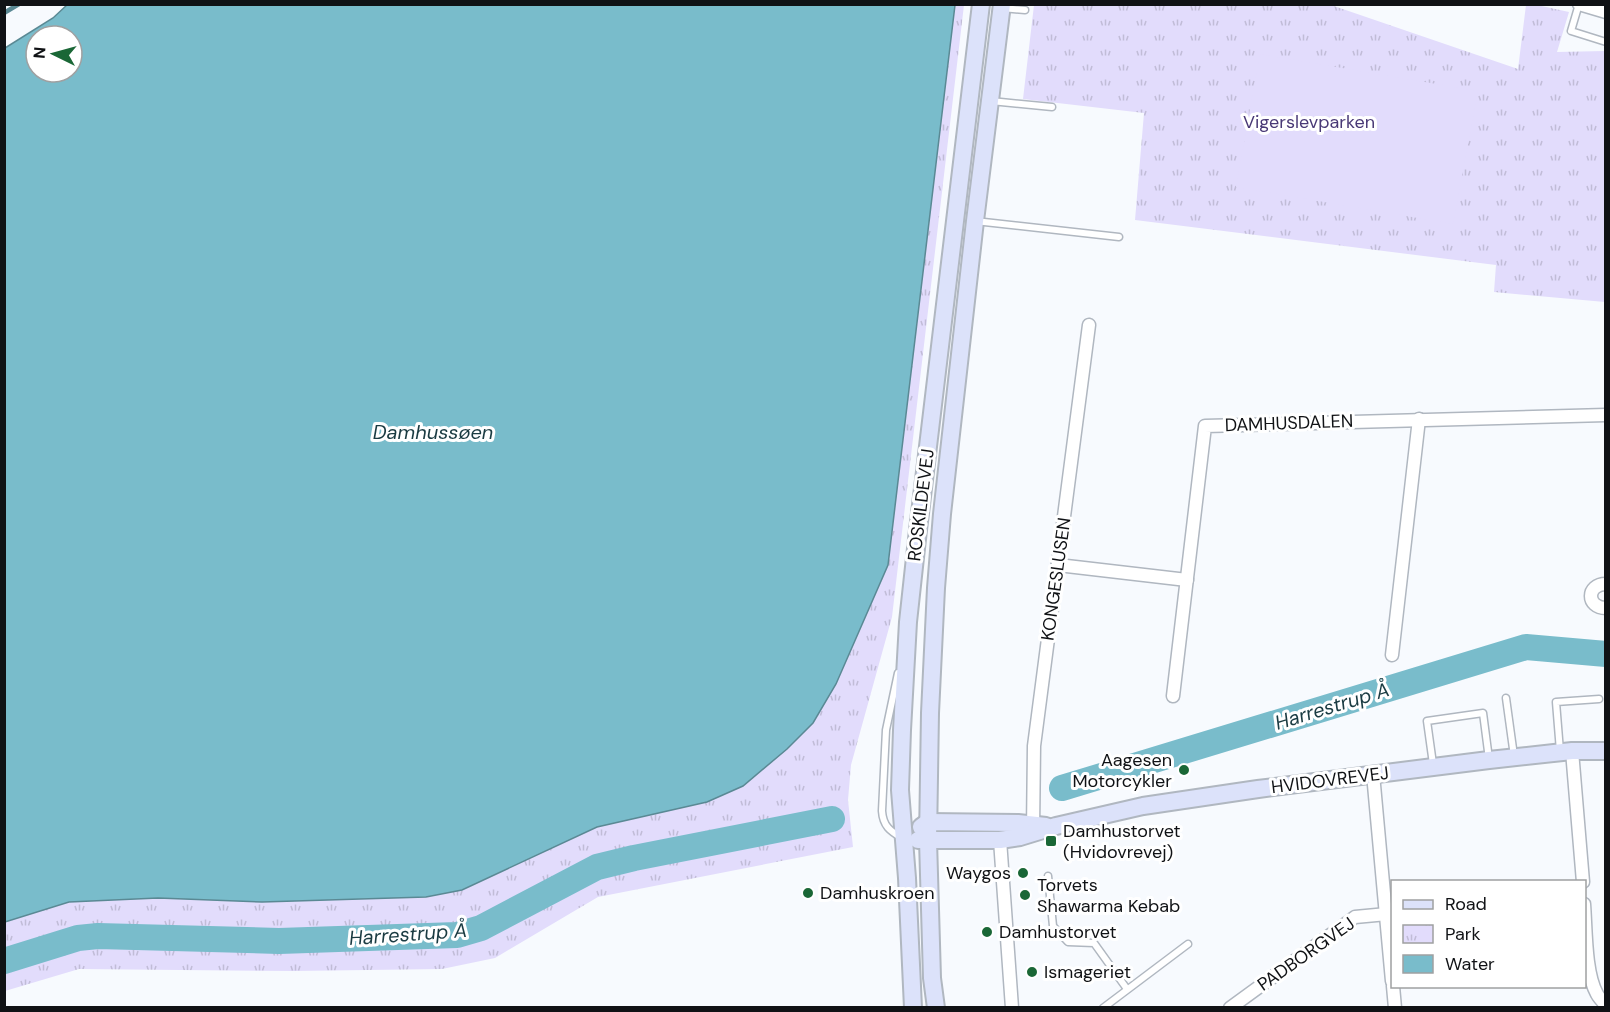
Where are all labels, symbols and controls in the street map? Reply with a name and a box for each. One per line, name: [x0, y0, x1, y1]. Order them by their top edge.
north arrow: [24, 24, 84, 84]
text: N: [29, 46, 51, 59]
park label: Vigerslevparken: [1243, 110, 1375, 134]
street label: DAMHUSDALEN: [1224, 409, 1354, 437]
water label: Damhussøen: [373, 419, 493, 445]
street label: ROSKILDEVEJ: [902, 447, 940, 563]
street label: KONGESLUSEN: [1035, 516, 1077, 642]
water label: Harrestrup Å: [1272, 676, 1392, 736]
place label: Aagesen Motorcykler: [1072, 748, 1172, 793]
street label: HVIDOVREVEJ: [1270, 761, 1390, 799]
marker: Aagesen Motorcykler: [1177, 763, 1191, 777]
place label: Damhustorvet (Hvidovrevej): [1063, 819, 1181, 864]
marker: Damhustorvet (Hvidovrevej): [1044, 834, 1058, 848]
place label: Waygos: [946, 861, 1011, 885]
marker: Waygos: [1016, 866, 1030, 880]
place label: Torvets Shawarma Kebab: [1037, 873, 1180, 918]
legend: [1391, 880, 1586, 988]
place label: Damhuskroen: [820, 881, 935, 905]
marker: Damhuskroen: [801, 886, 815, 900]
marker: Torvets Shawarma Kebab: [1018, 888, 1032, 902]
text: Road: [1445, 892, 1487, 916]
street label: PADBORGVEJ: [1253, 912, 1359, 996]
water label: Harrestrup Å: [348, 917, 468, 951]
place label: Damhustorvet: [999, 920, 1117, 944]
text: Park: [1445, 922, 1481, 946]
marker: Damhustorvet: [980, 925, 994, 939]
text: Water: [1445, 952, 1495, 976]
place label: Ismageriet: [1044, 960, 1131, 984]
marker: Ismageriet: [1025, 965, 1039, 979]

